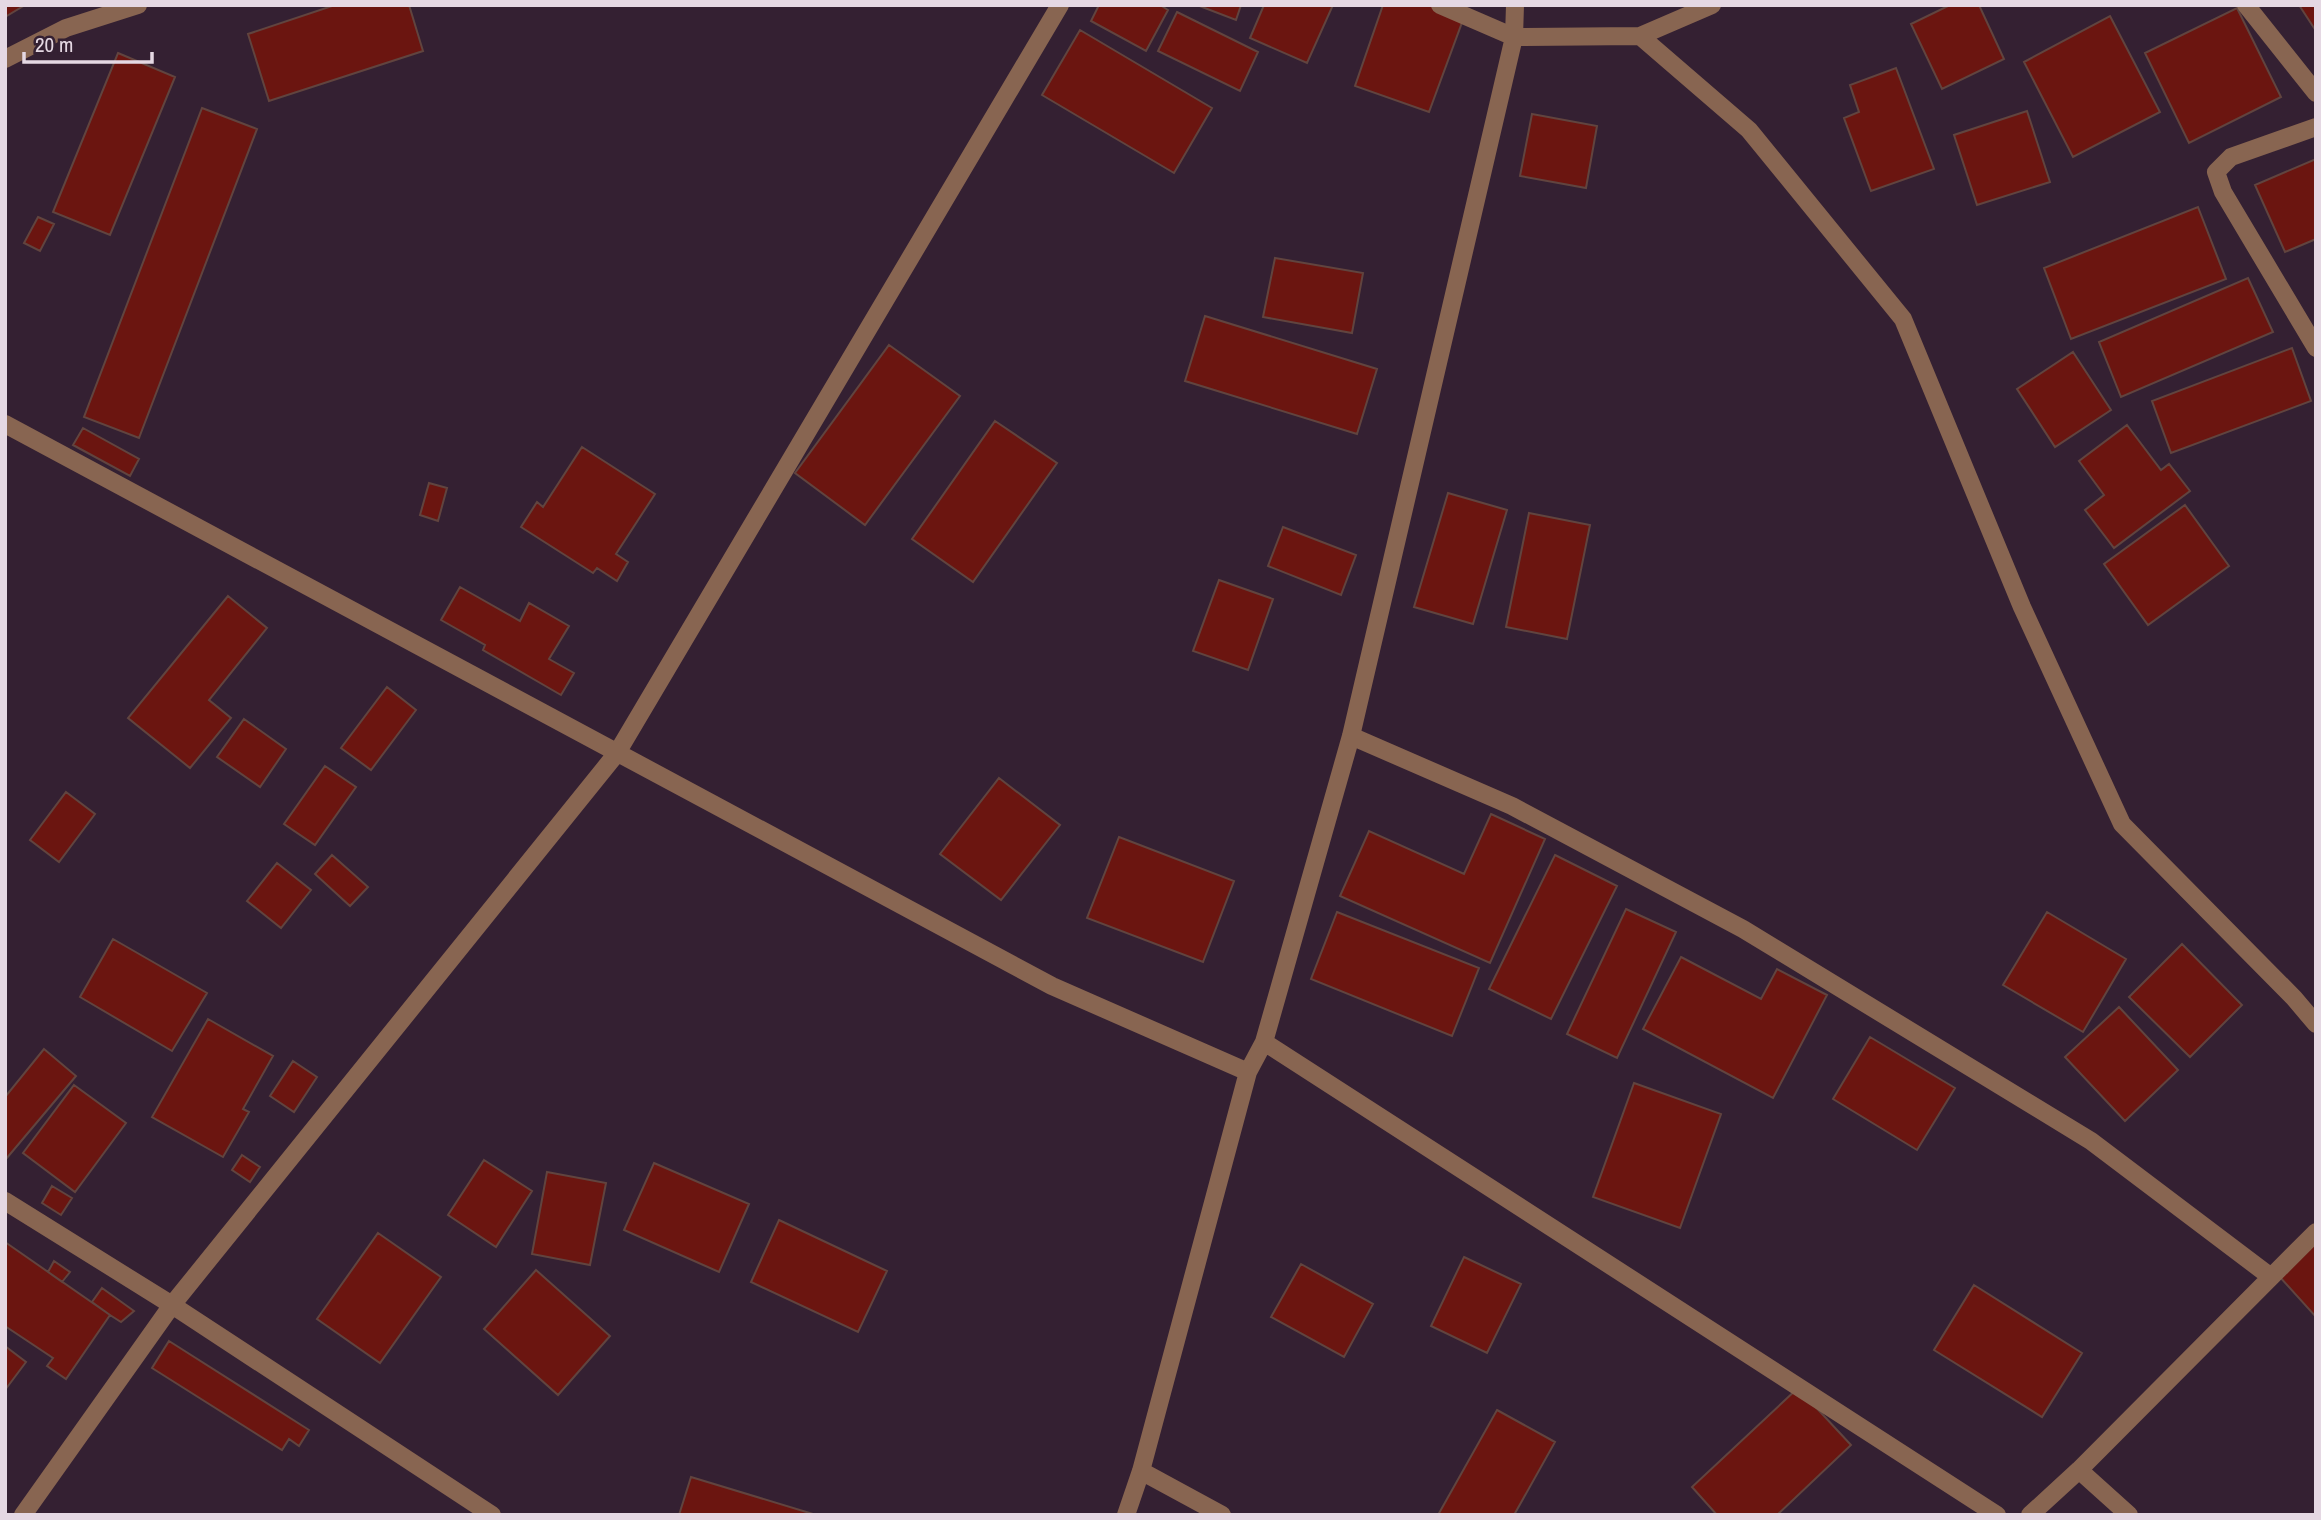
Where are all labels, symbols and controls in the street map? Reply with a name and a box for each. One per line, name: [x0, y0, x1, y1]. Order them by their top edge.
scale bar: [24, 21, 152, 65]
text: 20 m: [35, 30, 73, 59]

